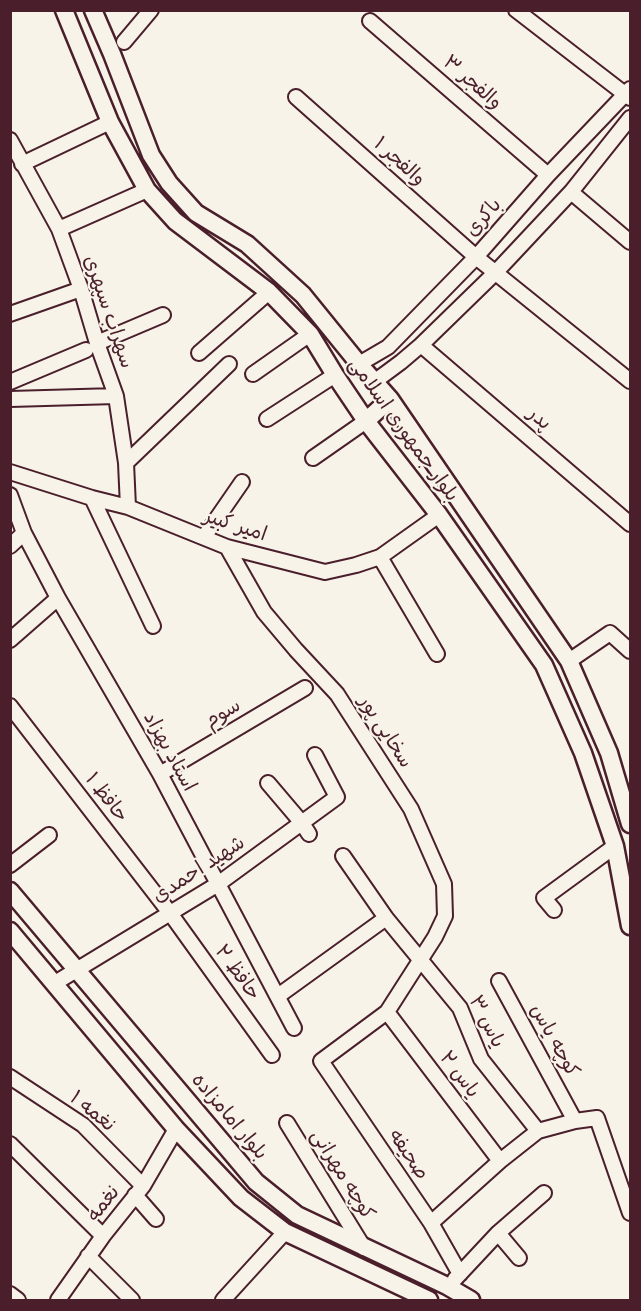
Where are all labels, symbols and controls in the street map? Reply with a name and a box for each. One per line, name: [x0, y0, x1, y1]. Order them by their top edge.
street label: والفجر ۳: [437, 51, 507, 115]
street label: والفجر ۱: [368, 132, 430, 192]
street label: باکری: [461, 194, 507, 242]
street label: سهراب سپهری: [77, 252, 139, 372]
street label: بلوار جمهوری اسلامی: [343, 353, 463, 507]
street label: پدر: [522, 402, 556, 436]
street label: امیر کبیر: [200, 505, 270, 547]
street label: سخایی پور: [353, 691, 417, 773]
street label: سوم: [201, 694, 245, 734]
street label: استاد بهزاد: [137, 708, 201, 796]
street label: حافظ ۱: [79, 768, 133, 828]
street label: شهید احمدی: [148, 831, 250, 909]
street label: حافظ ۲: [209, 941, 265, 1005]
street label: یاس ۳: [463, 992, 509, 1052]
street label: کوچه یاس: [524, 1000, 584, 1082]
street label: یاس ۲: [434, 1047, 484, 1103]
street label: بلوار امامزاده: [186, 1069, 272, 1165]
street label: نغمه ۱: [64, 1086, 120, 1138]
street label: کوچه مهرانی: [305, 1125, 379, 1225]
street label: صحیفه: [383, 1125, 433, 1185]
street label: نغمه: [82, 1181, 126, 1227]

